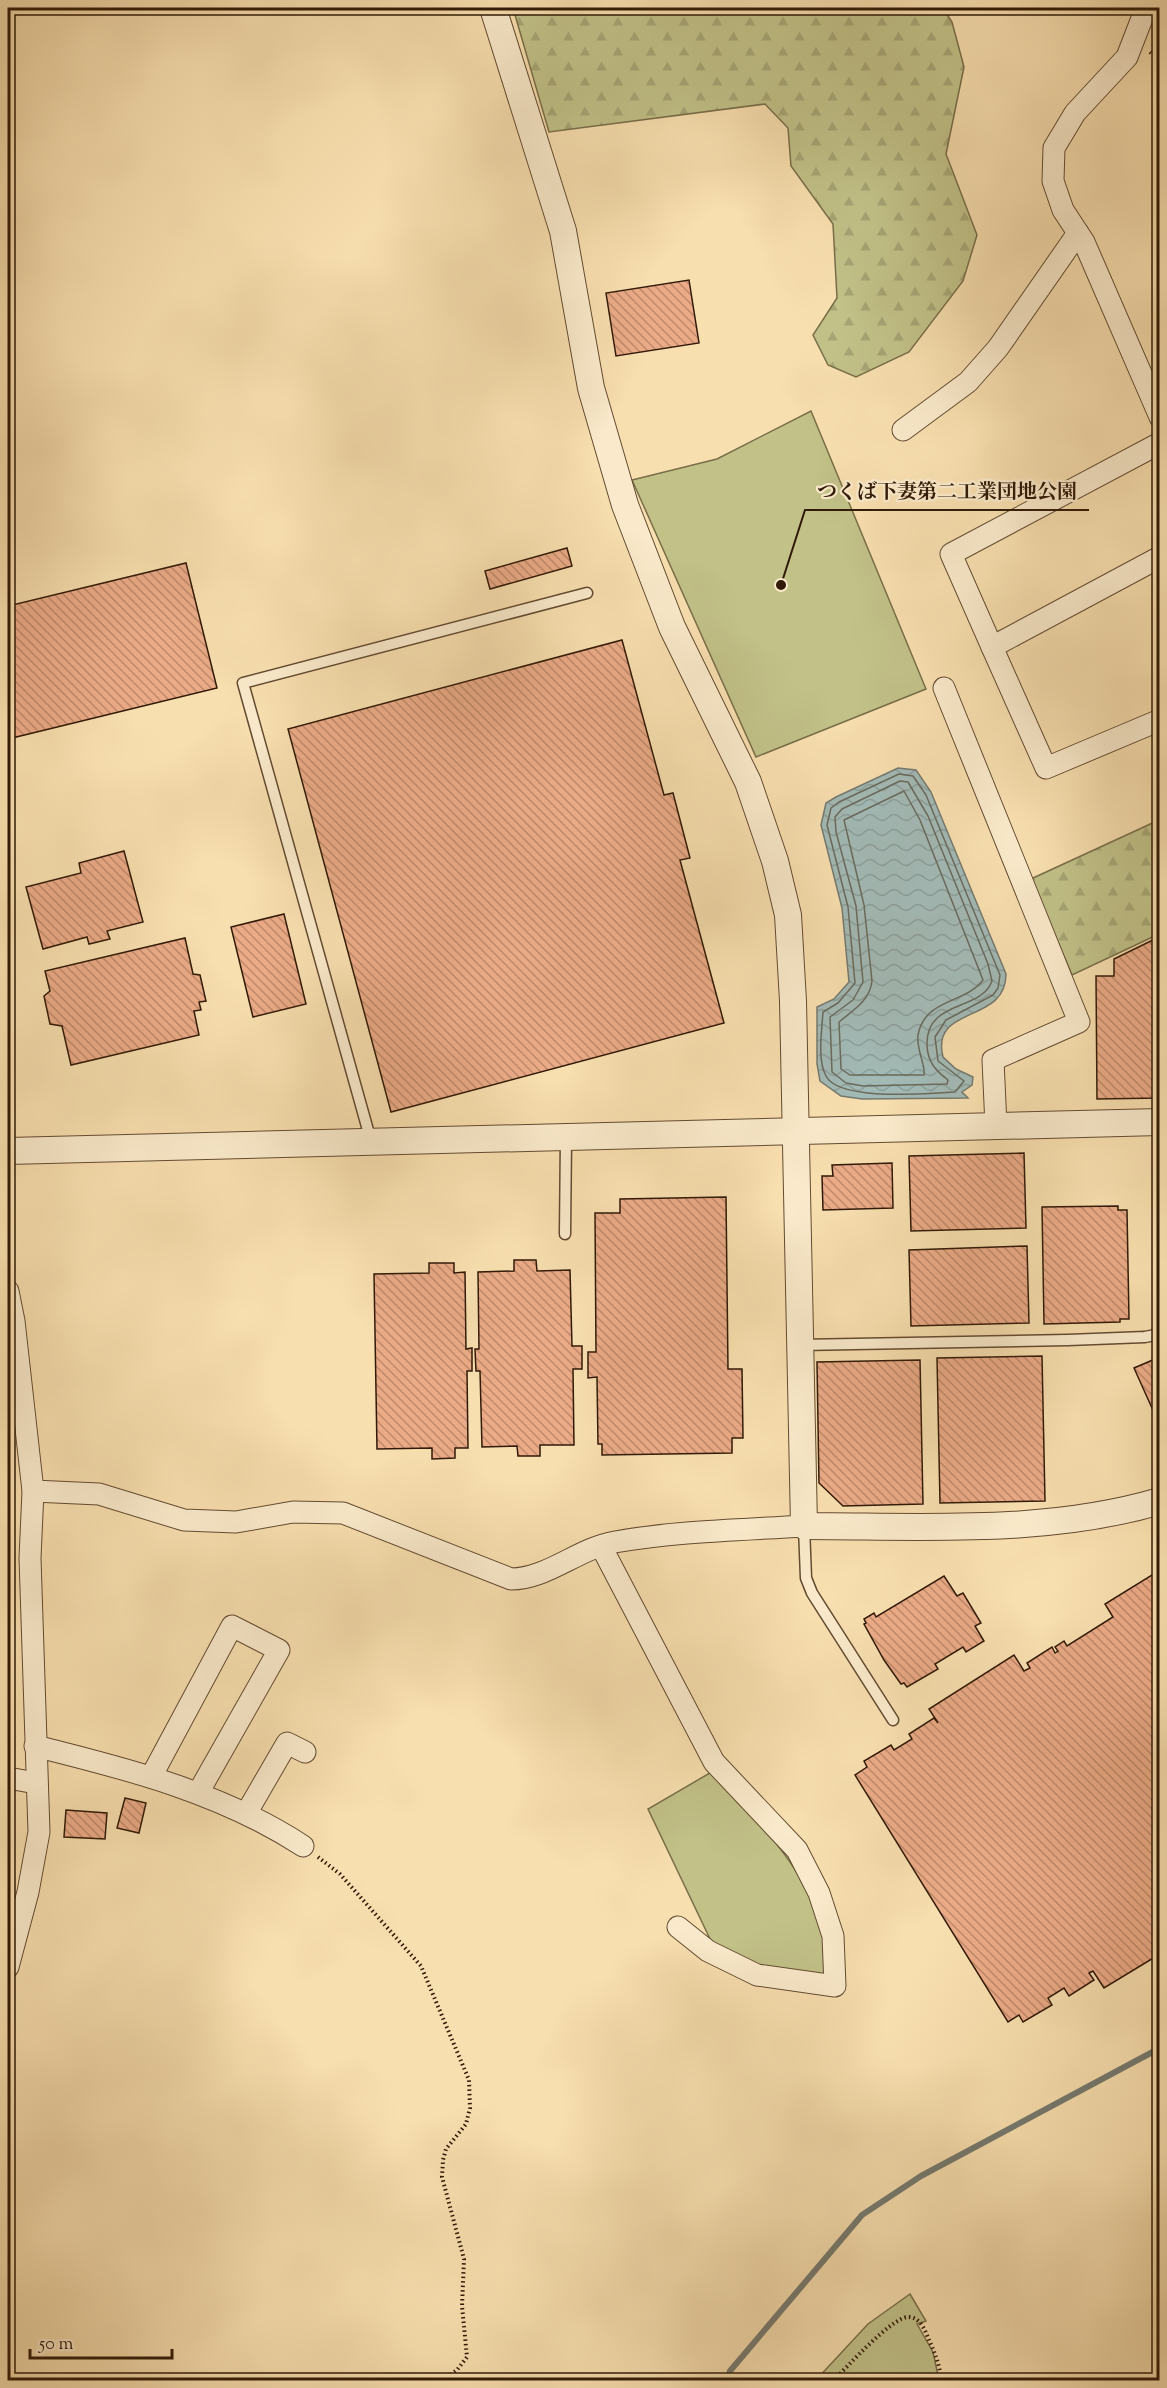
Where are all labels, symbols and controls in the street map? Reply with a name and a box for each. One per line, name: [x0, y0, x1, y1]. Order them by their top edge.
callout: つくば下妻第二工業団地公園: [805, 472, 1089, 510]
text: つくば下妻第二工業団地公園: [817, 479, 1077, 508]
scale bar: [30, 2322, 172, 2360]
text: 50 m: [38, 2332, 74, 2358]

